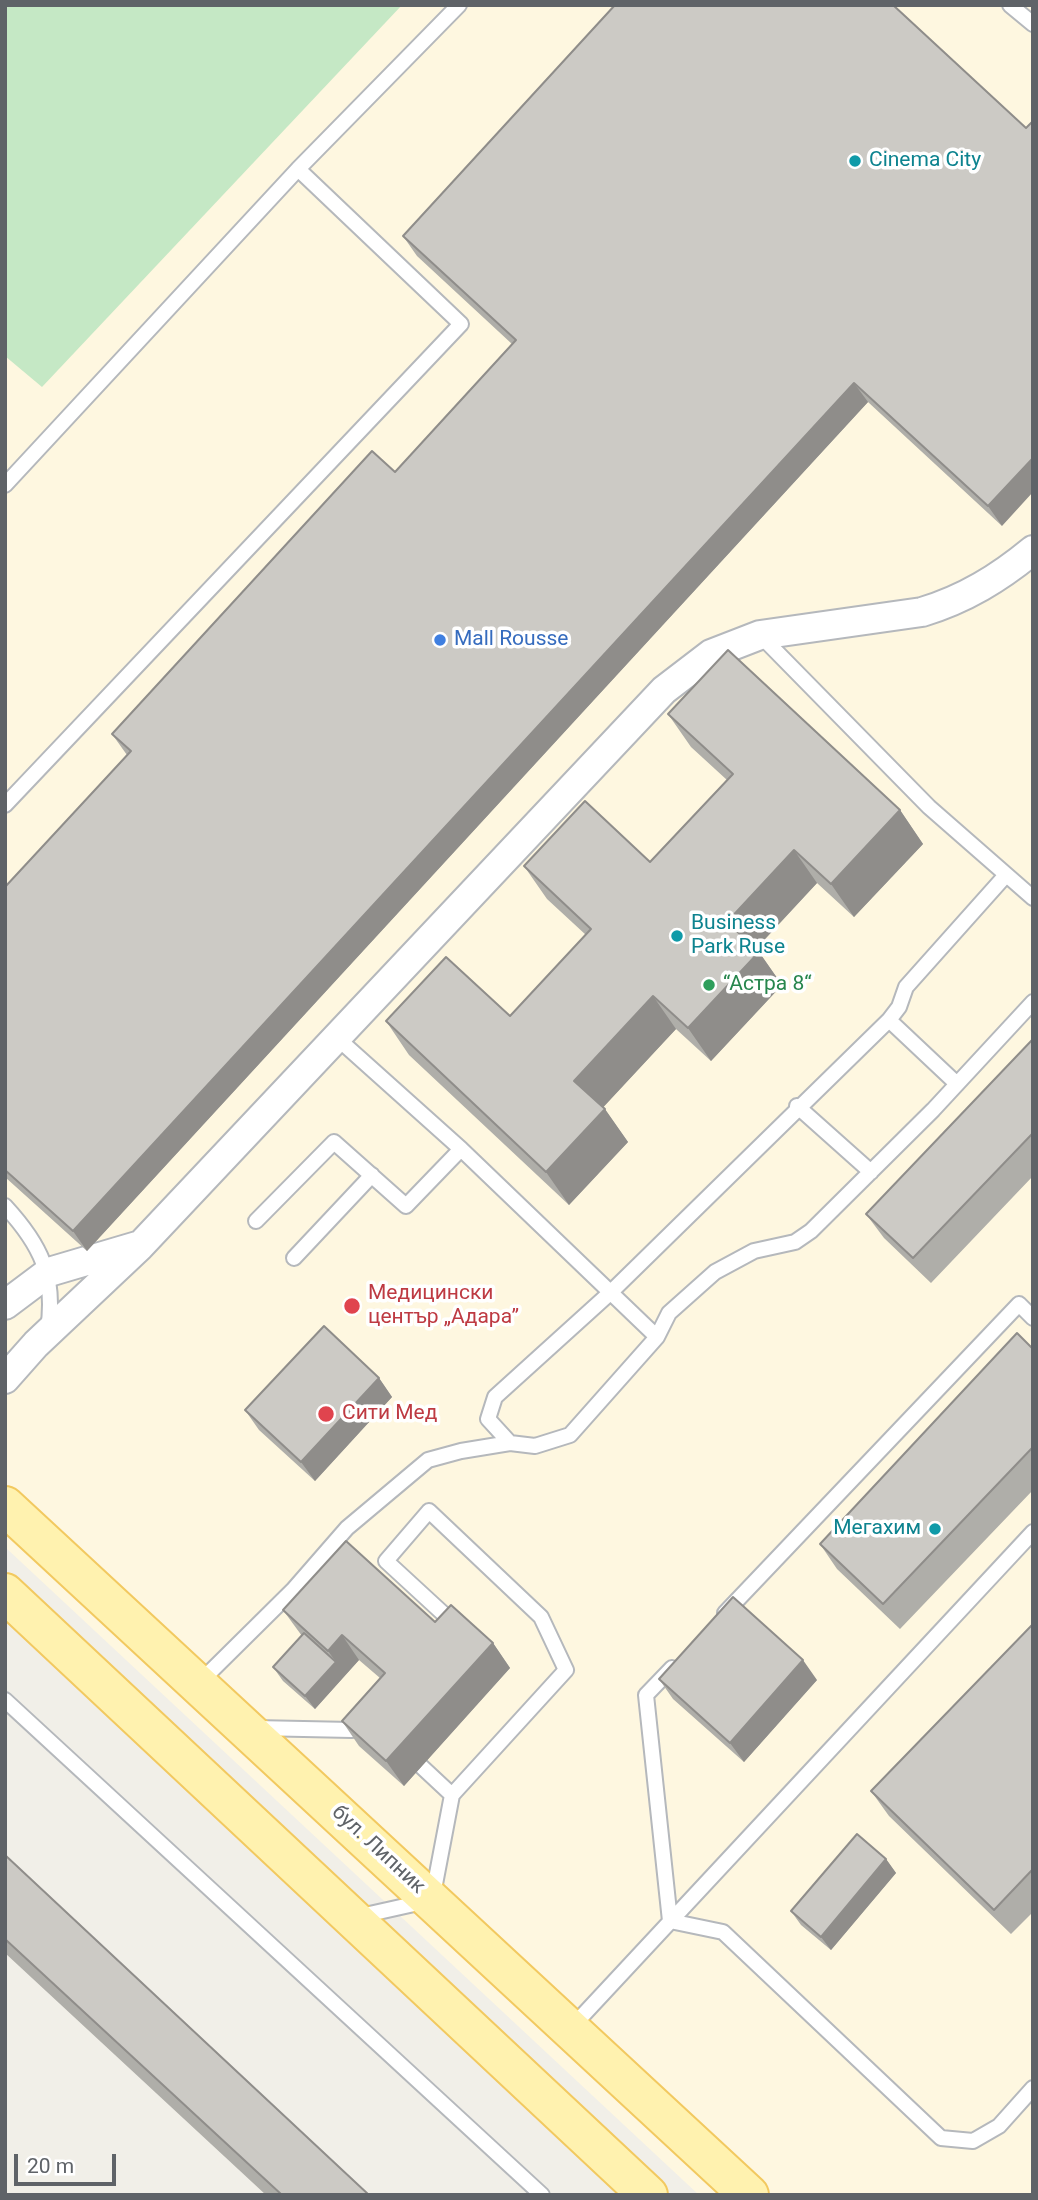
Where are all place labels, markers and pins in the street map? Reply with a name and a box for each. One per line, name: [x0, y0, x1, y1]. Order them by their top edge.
place label: Cinema City: [869, 148, 981, 174]
marker: Cinema City: [847, 153, 863, 169]
place label: Mall Rousse: [454, 627, 568, 653]
marker: Mall Rousse: [432, 632, 448, 648]
place label: Business Park Ruse: [691, 911, 785, 961]
marker: Business Park Ruse: [669, 928, 685, 944]
place label: “Астра 8“: [723, 972, 812, 998]
marker: “Астра 8“: [701, 977, 717, 993]
place label: Медицински център „Адара”: [368, 1281, 519, 1331]
marker: Медицински център „Адара”: [342, 1296, 362, 1316]
place label: Сити Мед: [342, 1401, 437, 1427]
marker: Сити Мед: [316, 1404, 336, 1424]
place label: Мегахим: [833, 1516, 921, 1542]
marker: Мегахим: [927, 1521, 943, 1537]

